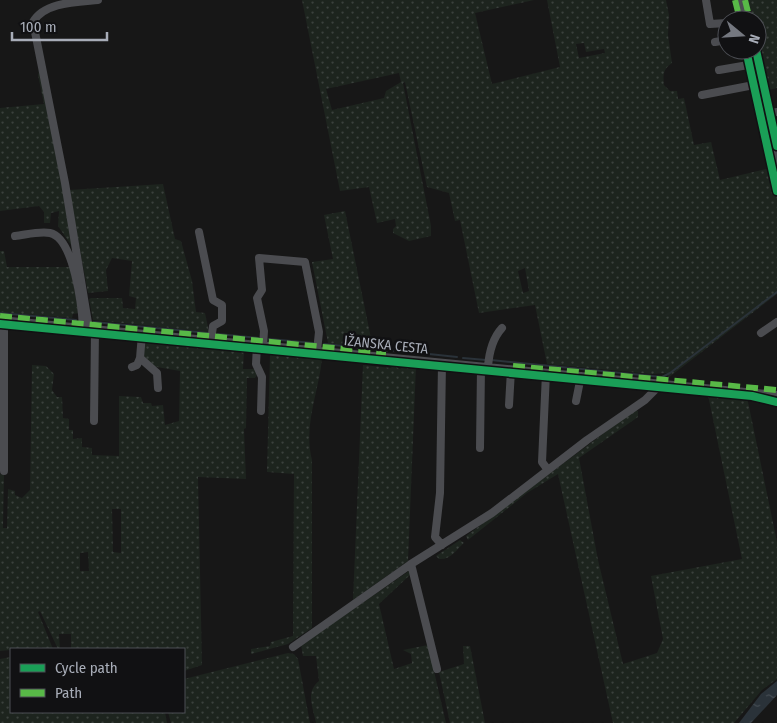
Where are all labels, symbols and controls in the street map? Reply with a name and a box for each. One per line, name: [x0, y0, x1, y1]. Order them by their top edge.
scale bar: [12, 10, 108, 42]
north arrow: [717, 10, 767, 60]
text: 100 m: [20, 18, 57, 36]
text: N: [745, 32, 763, 45]
street label: IŽANSKA CESTA: [343, 331, 430, 358]
legend: [10, 648, 185, 713]
text: Cycle path: [55, 659, 118, 677]
text: Path: [55, 684, 82, 702]

